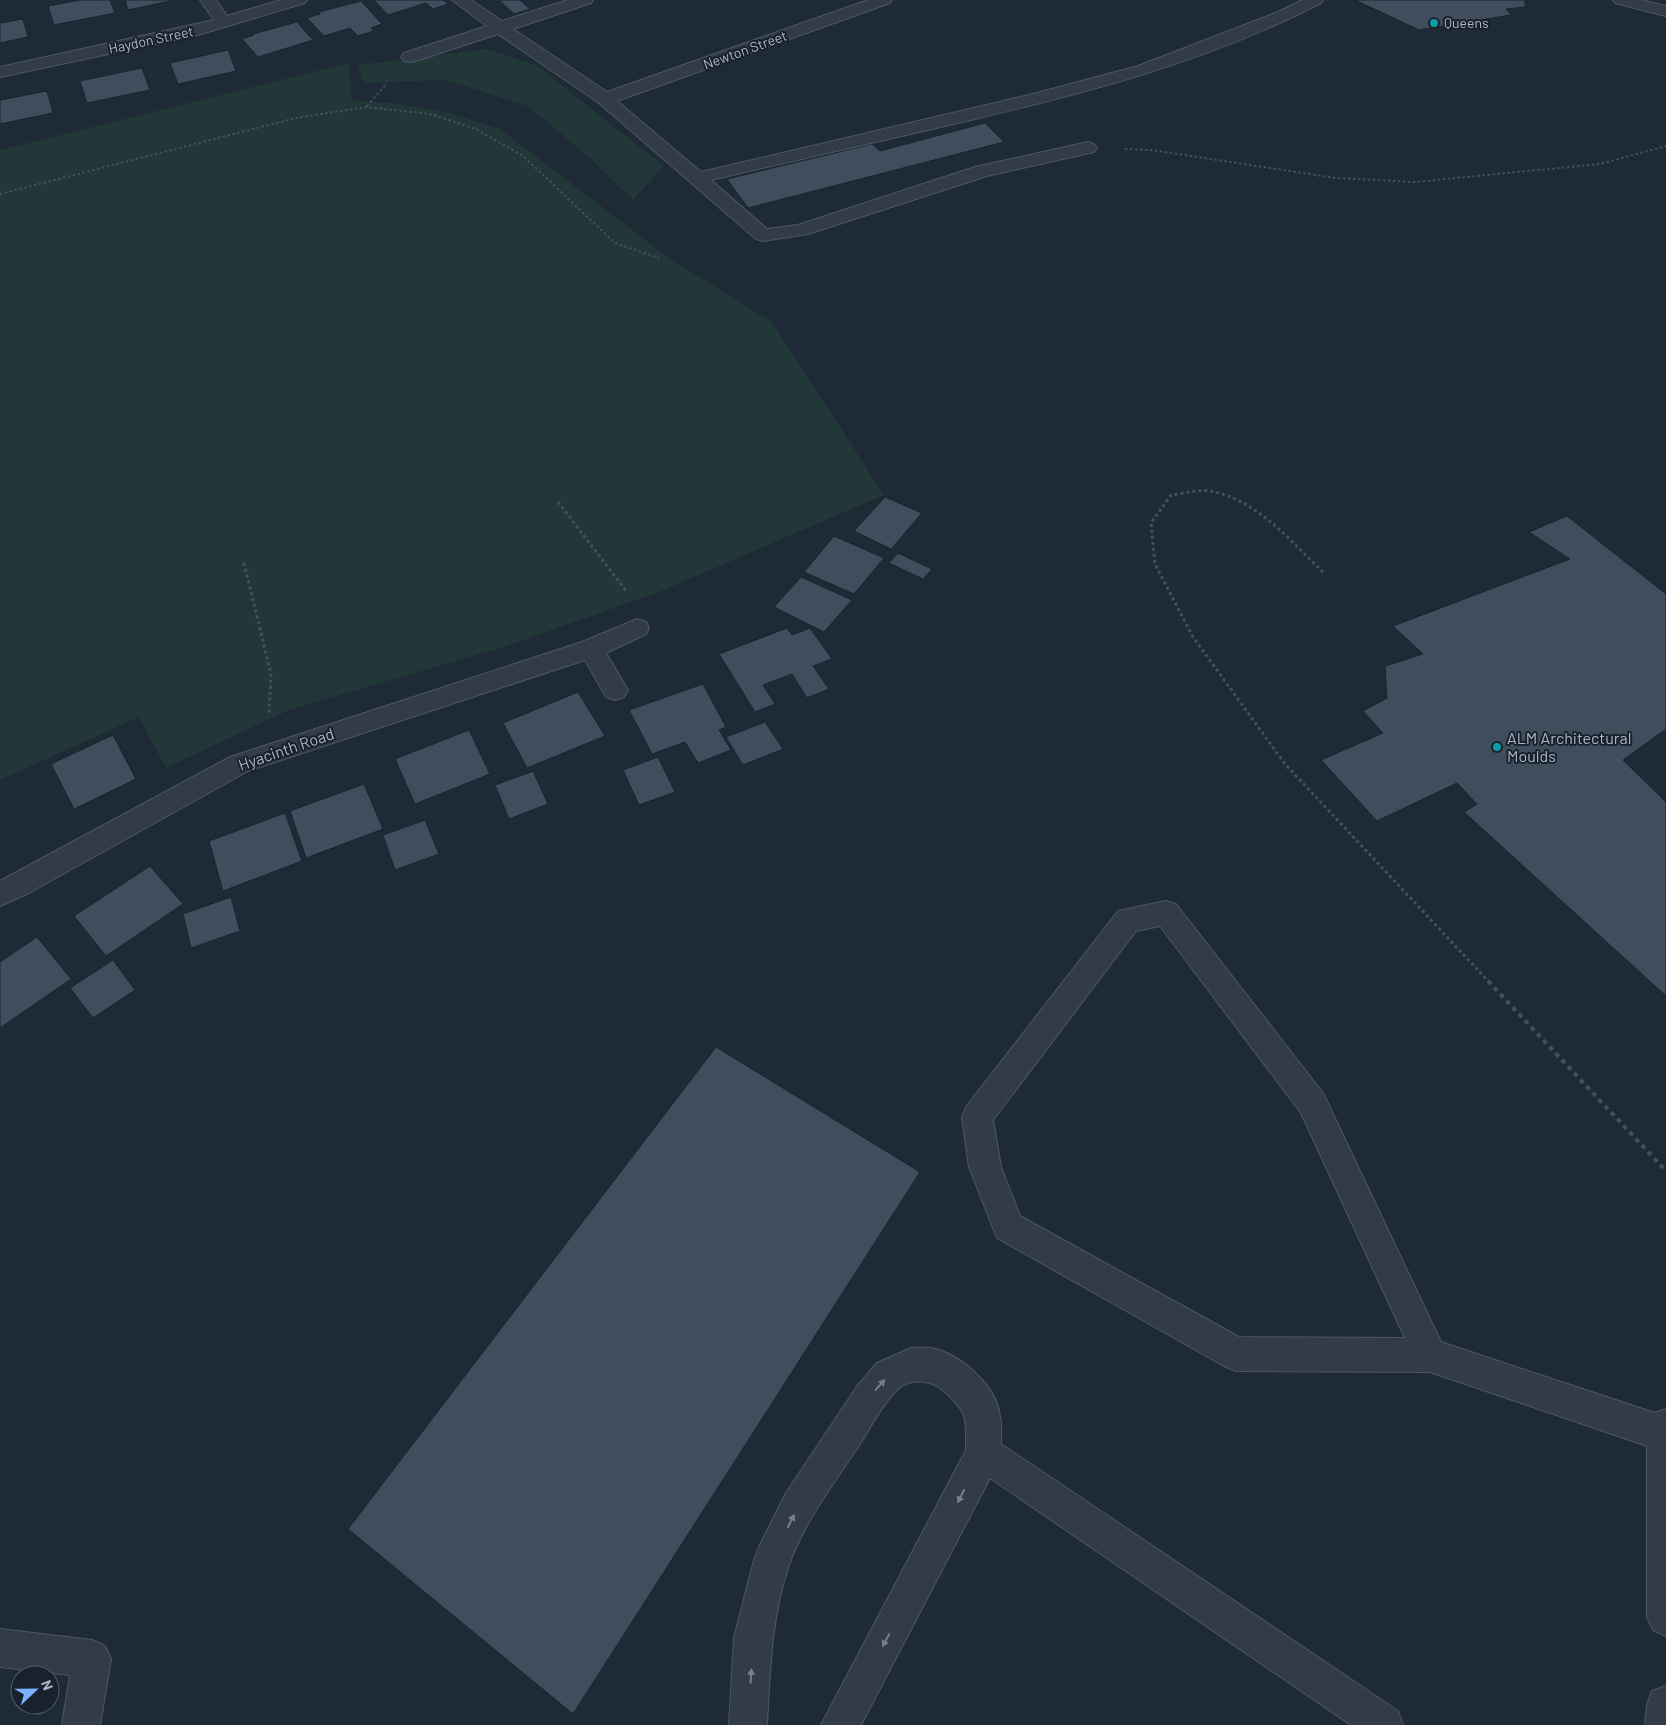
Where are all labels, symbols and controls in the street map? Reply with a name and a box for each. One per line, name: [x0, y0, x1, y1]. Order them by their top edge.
place label: Queens: [1444, 14, 1489, 31]
marker: Queens: [1428, 17, 1440, 29]
street label: Haydon Street: [107, 22, 195, 57]
street label: Newton Street: [701, 27, 789, 73]
street label: Hyacinth Road: [236, 723, 336, 774]
place label: ALM Architectural Moulds: [1507, 728, 1631, 765]
marker: ALM Architectural Moulds: [1491, 741, 1503, 753]
one-way arrow: [875, 1379, 886, 1392]
one-way arrow: [957, 1489, 965, 1503]
one-way arrow: [788, 1514, 796, 1528]
one-way arrow: [882, 1633, 890, 1648]
north arrow: [10, 1665, 60, 1715]
one-way arrow: [747, 1668, 755, 1684]
text: N: [38, 1677, 57, 1692]

